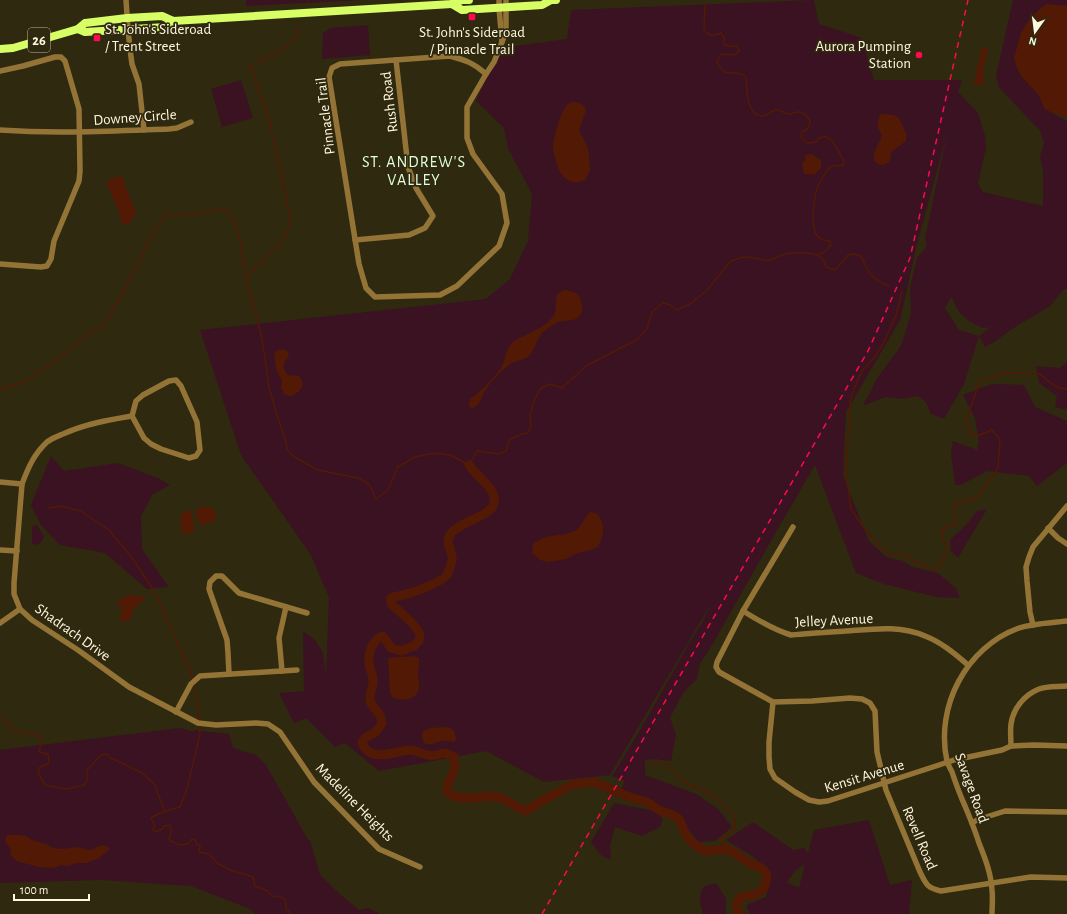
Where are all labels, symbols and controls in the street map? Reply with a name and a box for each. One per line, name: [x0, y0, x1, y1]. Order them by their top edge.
marker: St. John's Sideroad / Pinnacle Trail: [467, 12, 477, 22]
north arrow: [1015, 12, 1055, 52]
place label: St. John's Sideroad / Trent Street: [105, 22, 211, 54]
place label: St. John's Sideroad / Pinnacle Trail: [419, 25, 525, 57]
road number: 26: [28, 28, 50, 52]
marker: St. John's Sideroad / Trent Street: [92, 33, 102, 43]
text: N: [1028, 35, 1038, 47]
place label: Aurora Pumping Station: [816, 39, 912, 71]
marker: Aurora Pumping Station: [914, 50, 924, 60]
street label: Rush Road: [378, 70, 401, 133]
street label: Pinnacle Trail: [313, 76, 338, 156]
street label: Downey Circle: [93, 107, 177, 128]
district label: ST. ANDREW'S VALLEY: [362, 154, 466, 188]
street label: Shadrach Drive: [32, 601, 113, 664]
street label: Jelley Avenue: [795, 611, 874, 630]
street label: Savage Road: [952, 751, 991, 825]
street label: Kensit Avenue: [822, 757, 906, 796]
street label: Madeline Heights: [313, 760, 397, 844]
street label: Revell Road: [899, 804, 940, 872]
scale bar: [14, 876, 89, 902]
text: 100 m: [20, 884, 48, 896]

